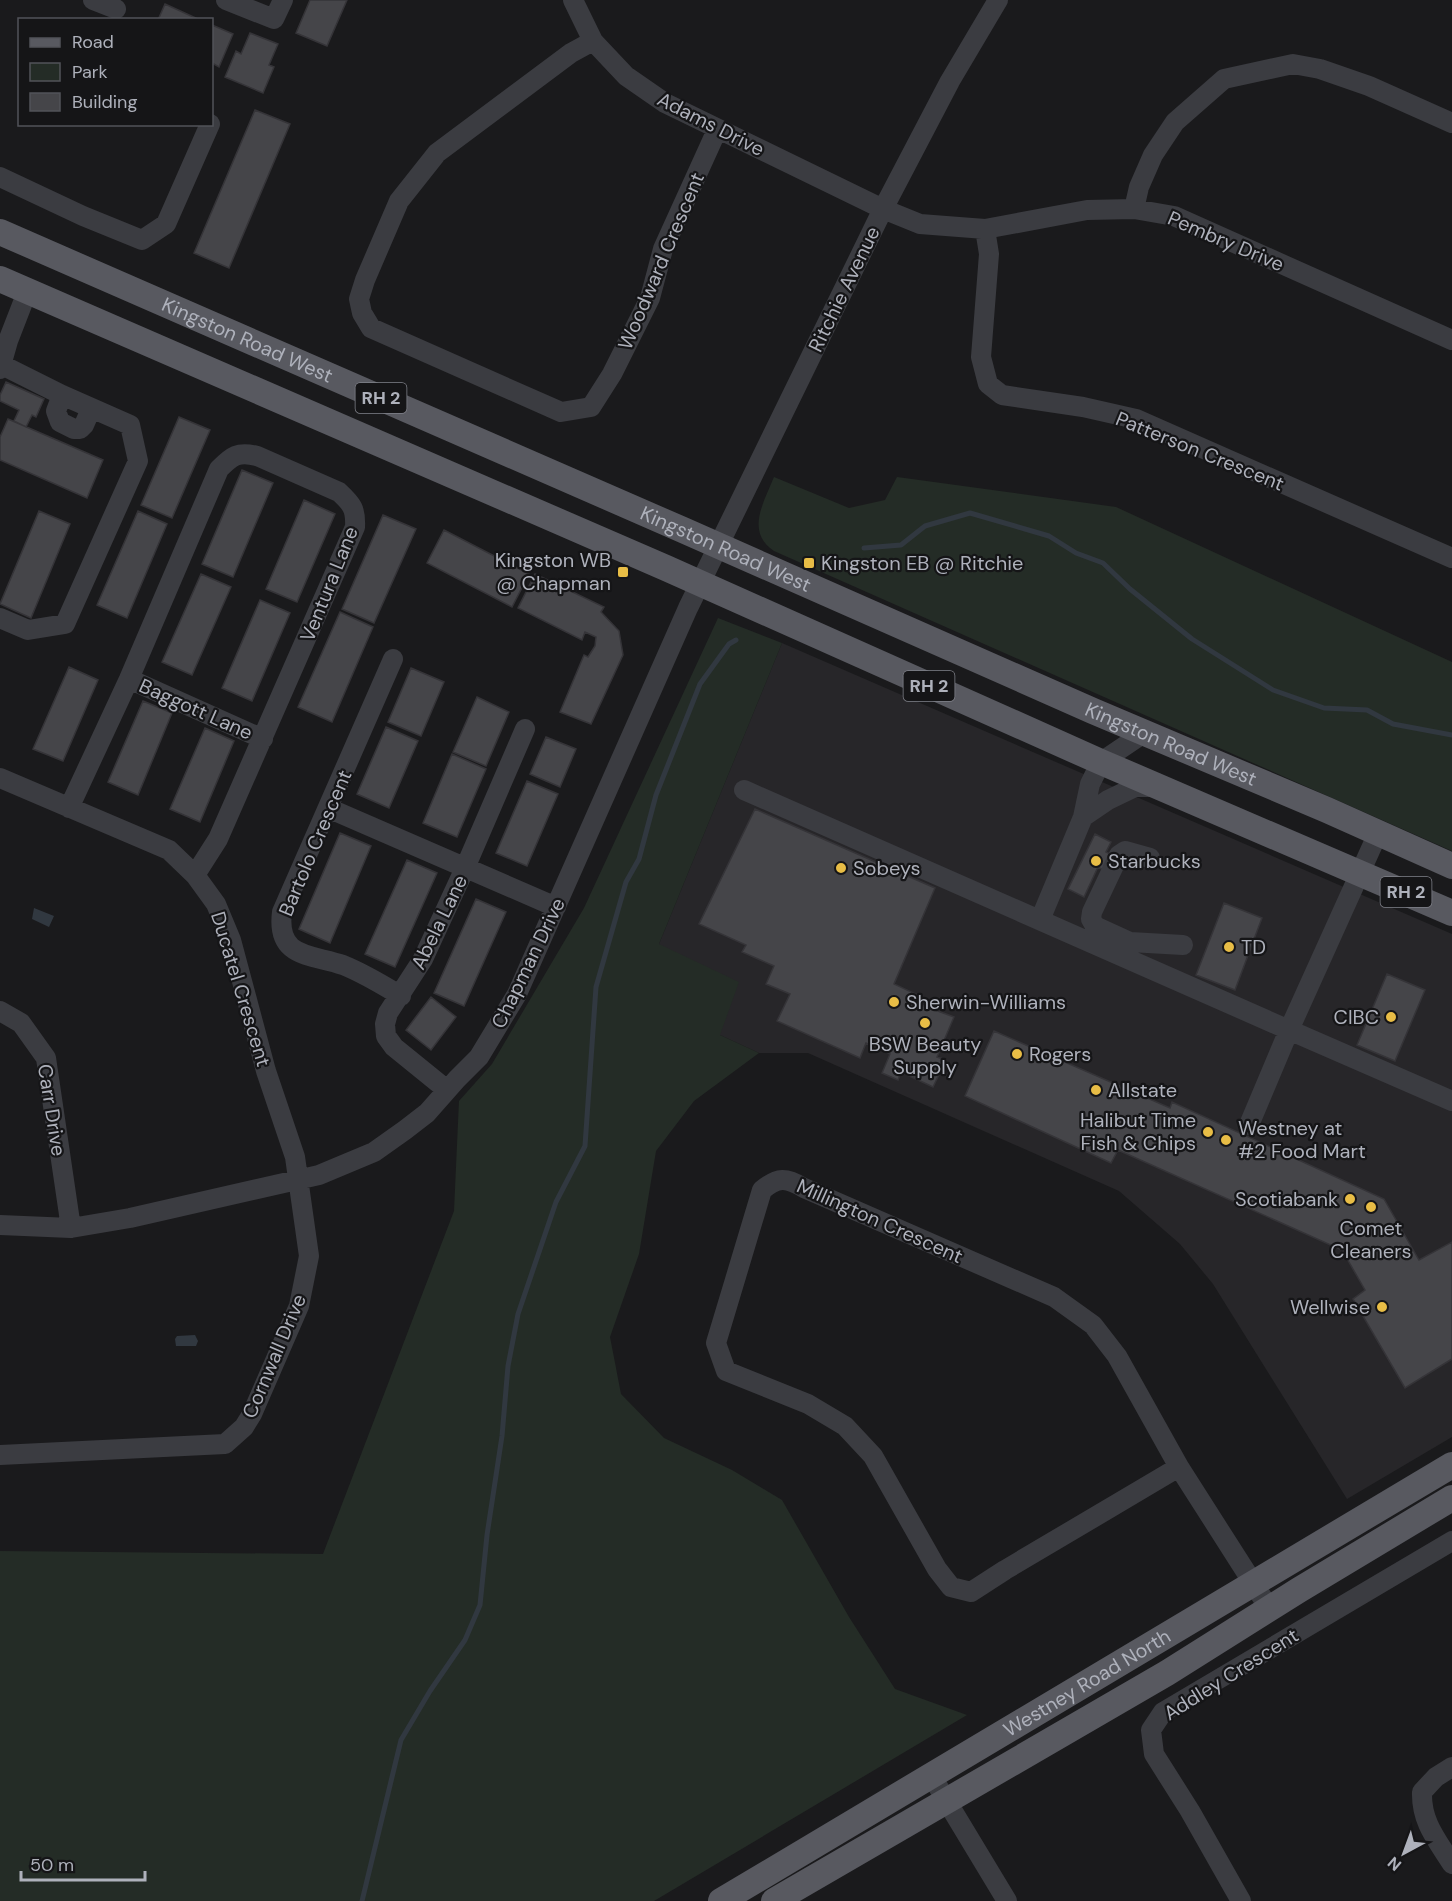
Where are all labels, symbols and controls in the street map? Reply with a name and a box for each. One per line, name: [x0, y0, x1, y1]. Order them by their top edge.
legend: [18, 18, 213, 126]
text: Road: [72, 30, 114, 54]
text: Park: [72, 60, 108, 84]
street label: Adams Drive: [653, 86, 769, 162]
text: Building: [72, 90, 137, 114]
street label: Woodward Crescent: [612, 168, 710, 354]
street label: Pembry Drive: [1164, 205, 1288, 277]
street label: Ritchie Avenue: [802, 222, 886, 356]
street label: Kingston Road West: [158, 291, 337, 389]
road number: RH 2: [356, 383, 406, 413]
street label: Patterson Crescent: [1112, 405, 1288, 497]
street label: Kingston Road West: [636, 500, 815, 598]
street label: Ventura Lane: [294, 523, 364, 645]
place label: Kingston WB @ Chapman: [495, 547, 611, 596]
place label: Kingston EB @ Ritchie: [821, 550, 1023, 576]
marker: Kingston EB @ Ritchie: [802, 556, 816, 570]
marker: Kingston WB @ Chapman: [616, 565, 630, 579]
road number: RH 2: [904, 671, 954, 701]
street label: Baggott Lane: [135, 672, 257, 746]
street label: Kingston Road West: [1081, 696, 1261, 792]
street label: Bartolo Crescent: [273, 766, 358, 920]
place label: Starbucks: [1108, 848, 1201, 874]
marker: Starbucks: [1089, 854, 1103, 868]
place label: Sobeys: [853, 855, 921, 881]
marker: Sobeys: [834, 861, 848, 875]
street label: Abela Lane: [405, 870, 473, 974]
road number: RH 2: [1380, 877, 1432, 907]
street label: Chapman Drive: [485, 893, 571, 1033]
street label: Ducatel Crescent: [205, 908, 277, 1070]
place label: TD: [1241, 934, 1266, 960]
marker: TD: [1222, 940, 1236, 954]
place label: Sherwin-Williams: [906, 989, 1066, 1015]
marker: Sherwin-Williams: [887, 995, 901, 1009]
place label: CIBC: [1334, 1004, 1379, 1030]
marker: CIBC: [1384, 1010, 1398, 1024]
marker: BSW Beauty Supply: [918, 1016, 932, 1030]
place label: BSW Beauty Supply: [869, 1031, 981, 1080]
place label: Rogers: [1029, 1041, 1091, 1067]
marker: Rogers: [1010, 1047, 1024, 1061]
street label: Carr Drive: [32, 1062, 72, 1158]
place label: Allstate: [1108, 1077, 1177, 1103]
marker: Allstate: [1089, 1083, 1103, 1097]
place label: Halibut Time Fish & Chips: [1080, 1107, 1196, 1156]
place label: Westney at #2 Food Mart: [1238, 1115, 1366, 1164]
marker: Halibut Time Fish & Chips: [1201, 1125, 1215, 1139]
marker: Westney at #2 Food Mart: [1219, 1133, 1233, 1147]
street label: Millington Crescent: [793, 1173, 967, 1269]
place label: Scotiabank: [1235, 1186, 1338, 1212]
marker: Scotiabank: [1343, 1192, 1357, 1206]
marker: Comet Cleaners: [1364, 1200, 1378, 1214]
place label: Comet Cleaners: [1330, 1215, 1412, 1264]
street label: Cornwall Drive: [236, 1290, 312, 1422]
place label: Wellwise: [1290, 1294, 1370, 1320]
marker: Wellwise: [1375, 1300, 1389, 1314]
street label: Addley Crescent: [1159, 1622, 1304, 1726]
street label: Westney Road North: [998, 1623, 1175, 1743]
north arrow: [1374, 1823, 1434, 1883]
scale bar: [21, 1844, 146, 1882]
text: N: [1383, 1852, 1406, 1876]
text: 50 m: [30, 1853, 74, 1877]

